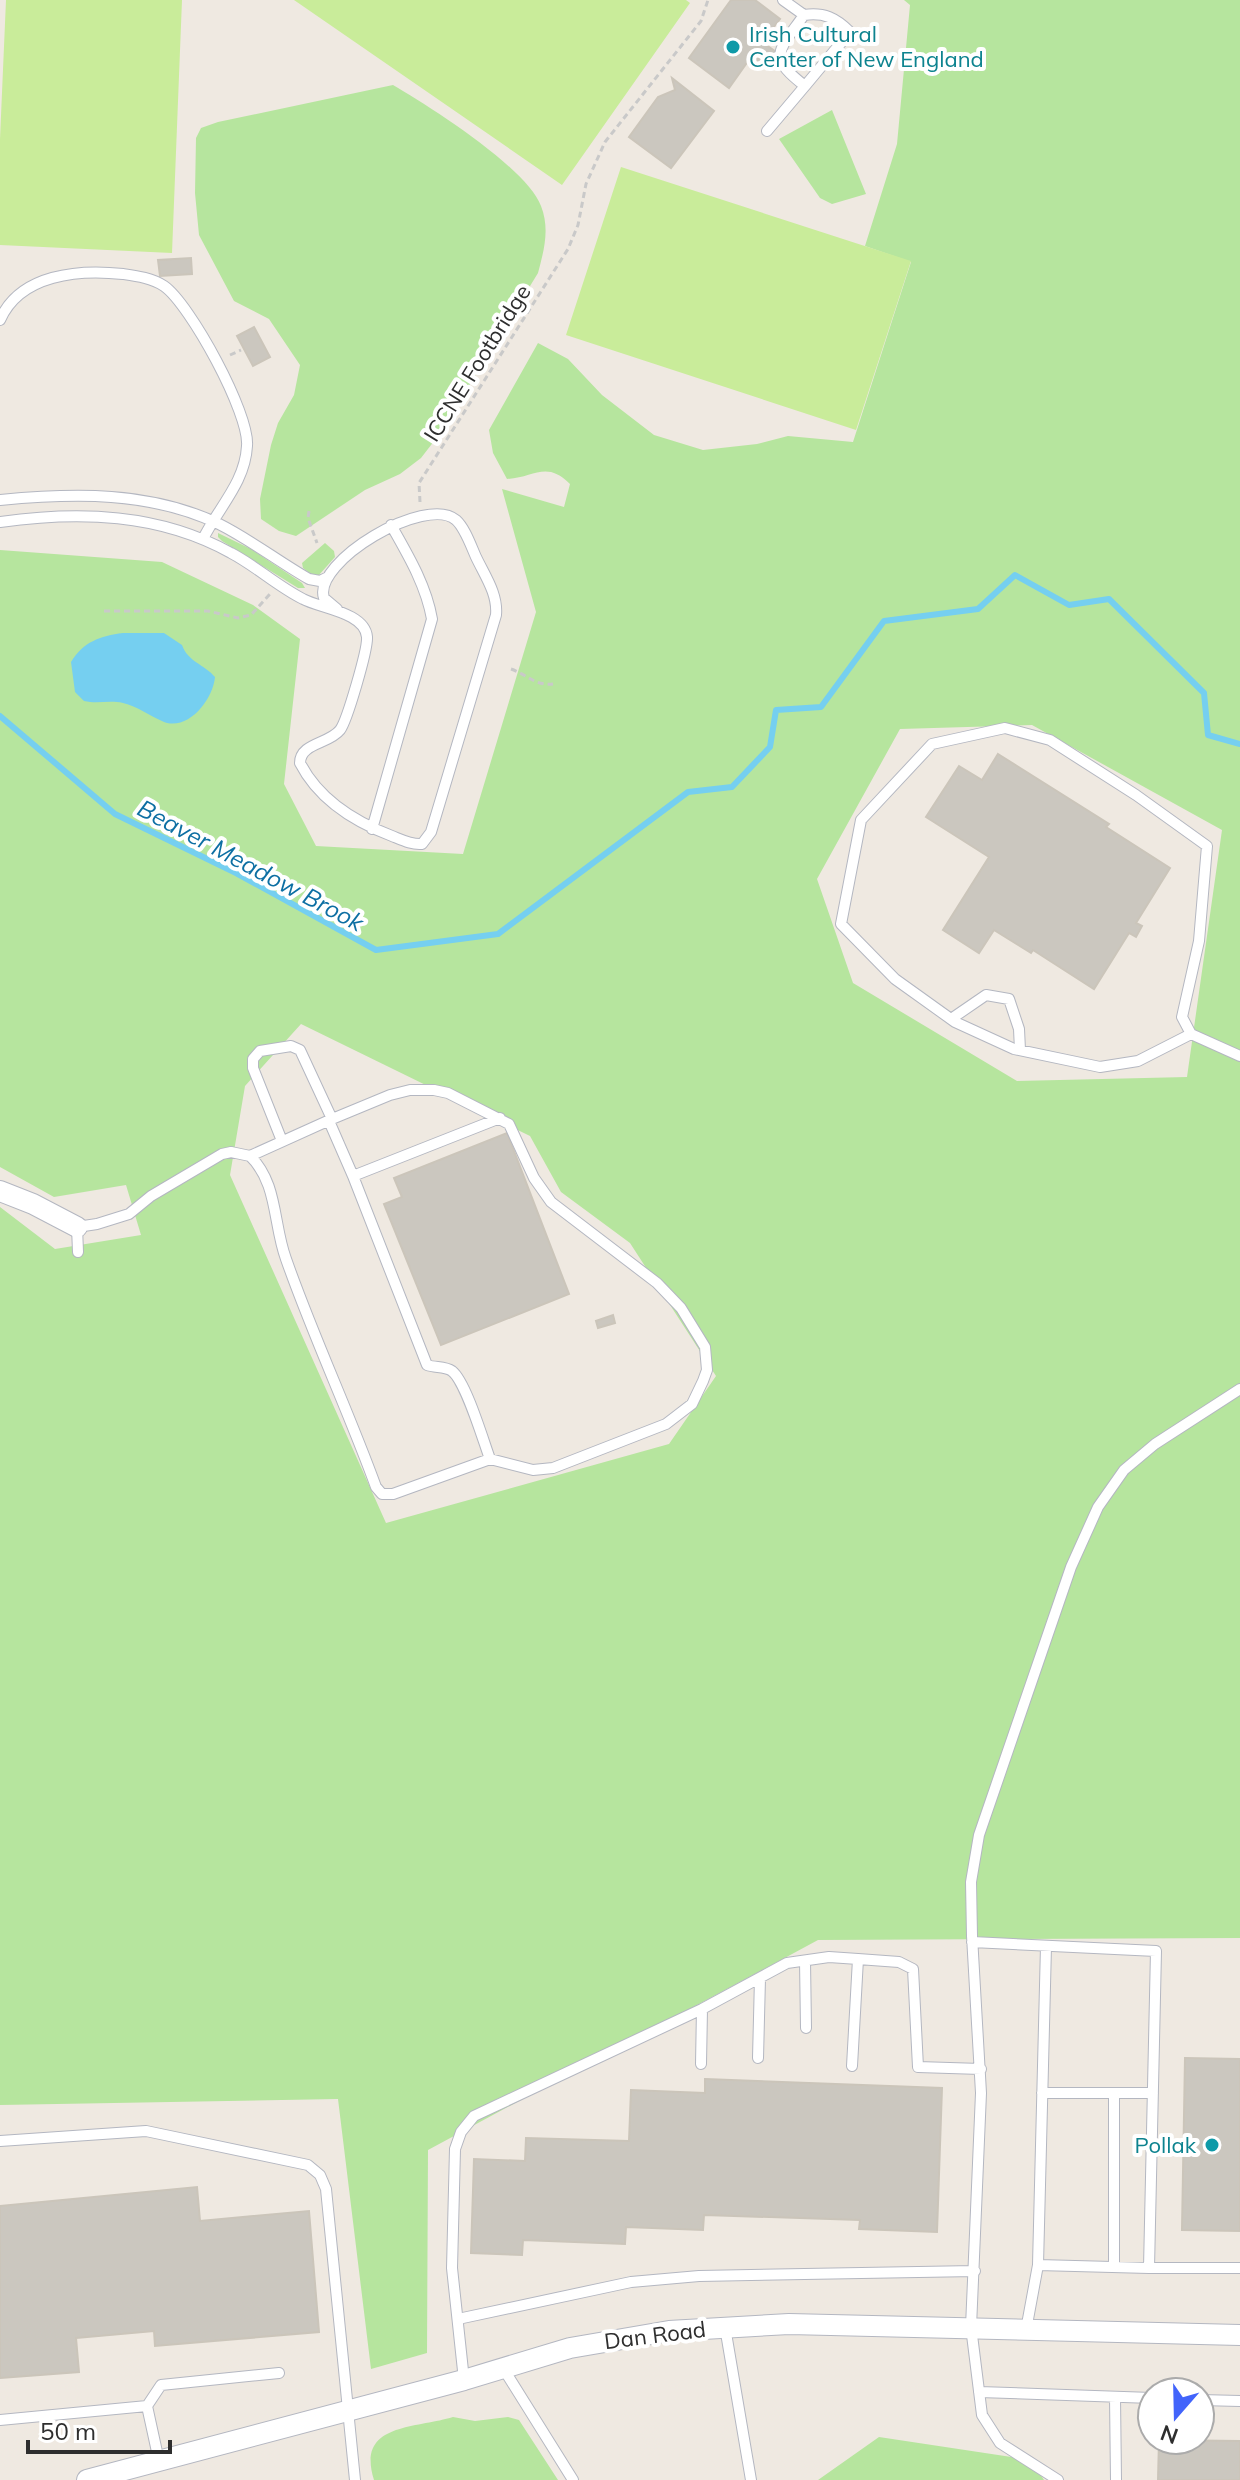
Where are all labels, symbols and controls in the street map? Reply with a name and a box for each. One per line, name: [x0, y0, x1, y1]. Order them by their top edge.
place label: Irish Cultural Center of New England: [749, 20, 984, 73]
marker: Irish Cultural Center of New England: [724, 38, 742, 56]
street label: ICCNE Footbridge: [417, 279, 537, 447]
water label: Beaver Meadow Brook: [133, 793, 370, 938]
place label: Pollak: [1135, 2131, 1197, 2159]
marker: Pollak: [1203, 2136, 1221, 2154]
street label: Dan Road: [603, 2315, 707, 2355]
north arrow: [1136, 2376, 1216, 2456]
scale bar: [28, 2404, 170, 2454]
text: 50 m: [40, 2416, 96, 2446]
text: N: [1157, 2419, 1182, 2451]

